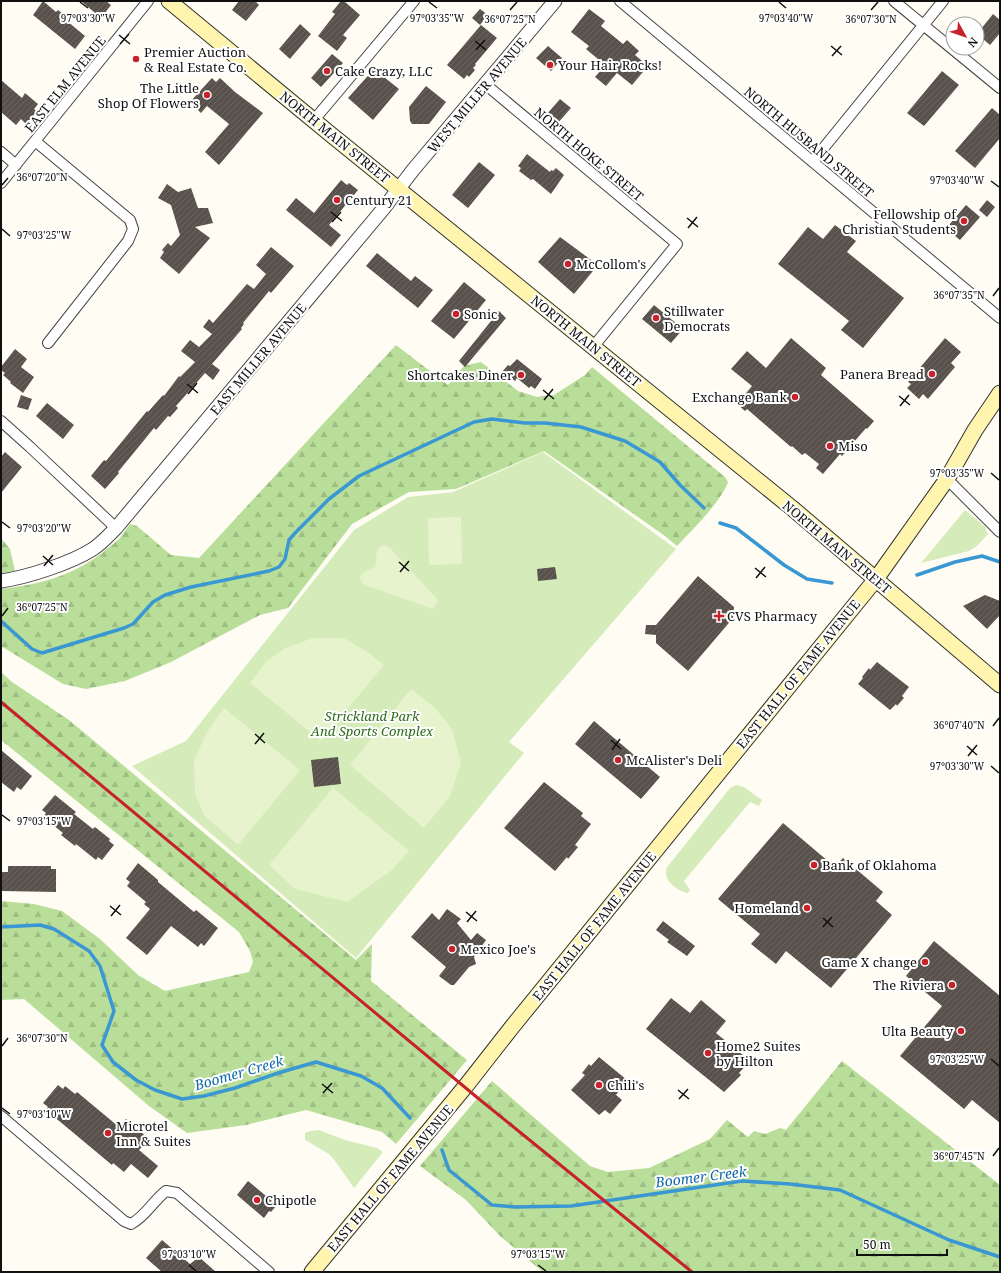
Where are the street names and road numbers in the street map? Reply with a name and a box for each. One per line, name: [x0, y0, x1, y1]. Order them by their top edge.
street label: EAST ELM AVENUE: [20, 32, 110, 136]
street label: WEST MILLER AVENUE: [423, 34, 531, 156]
street label: NORTH HUSBAND STREET: [740, 82, 878, 202]
street label: NORTH MAIN STREET: [276, 87, 394, 187]
street label: NORTH HOKE STREET: [531, 103, 647, 205]
street label: NORTH MAIN STREET: [527, 291, 645, 391]
street label: EAST MILLER AVENUE: [206, 299, 310, 419]
street label: NORTH MAIN STREET: [779, 496, 895, 598]
street label: EAST HALL OF FAME AVENUE: [732, 596, 864, 752]
street label: EAST HALL OF FAME AVENUE: [528, 848, 660, 1004]
street label: EAST HALL OF FAME AVENUE: [323, 1101, 457, 1255]

